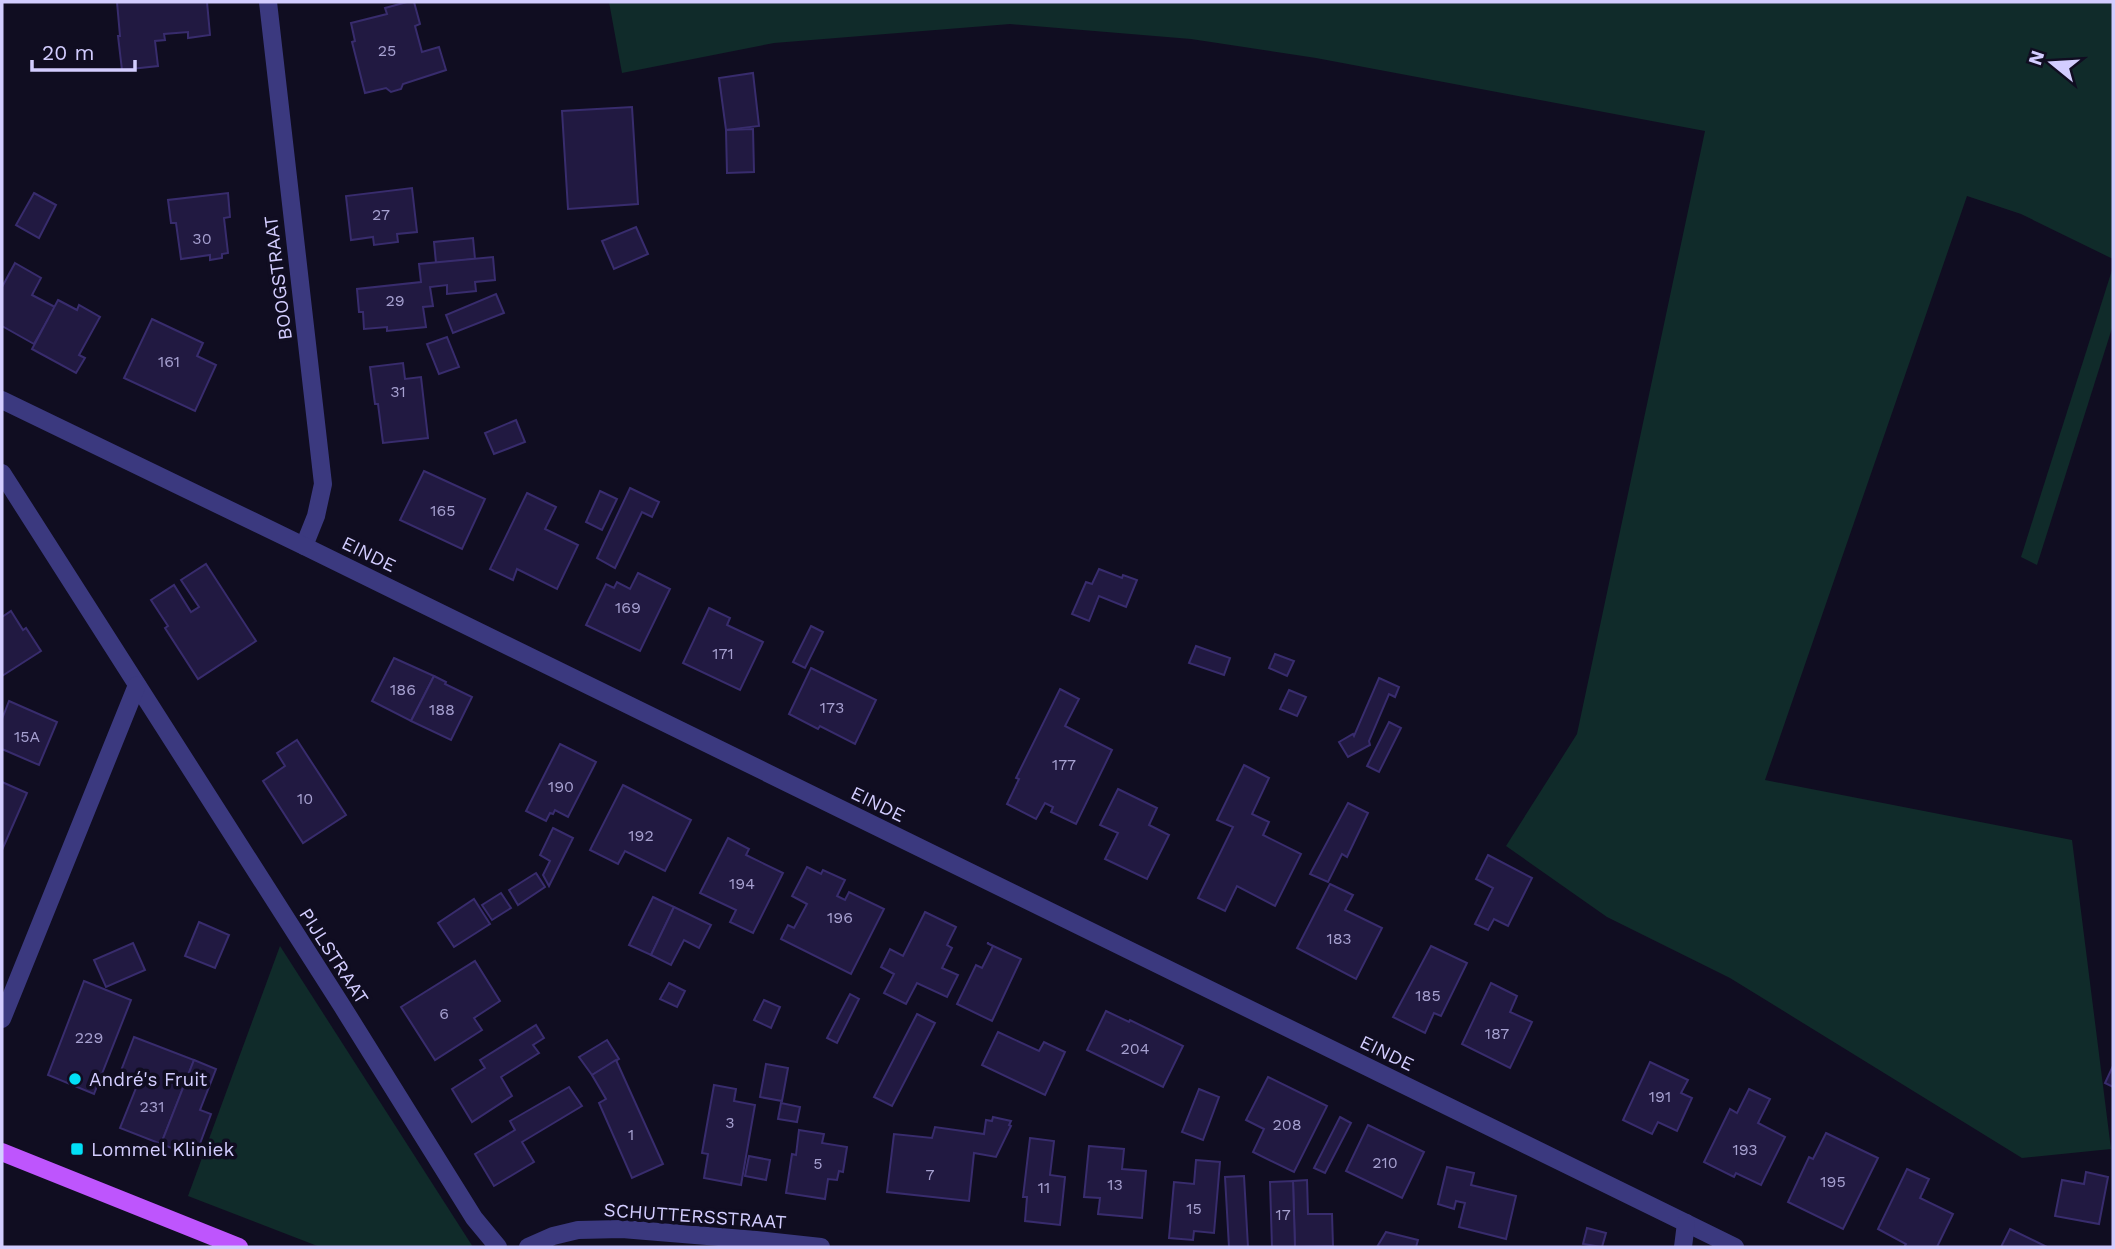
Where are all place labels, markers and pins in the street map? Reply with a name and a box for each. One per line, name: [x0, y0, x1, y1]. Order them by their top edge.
place label: André's Fruit: [89, 1068, 207, 1091]
marker: André's Fruit: [67, 1071, 83, 1087]
place label: Lommel Kliniek: [91, 1138, 234, 1161]
marker: Lommel Kliniek: [69, 1141, 85, 1157]

